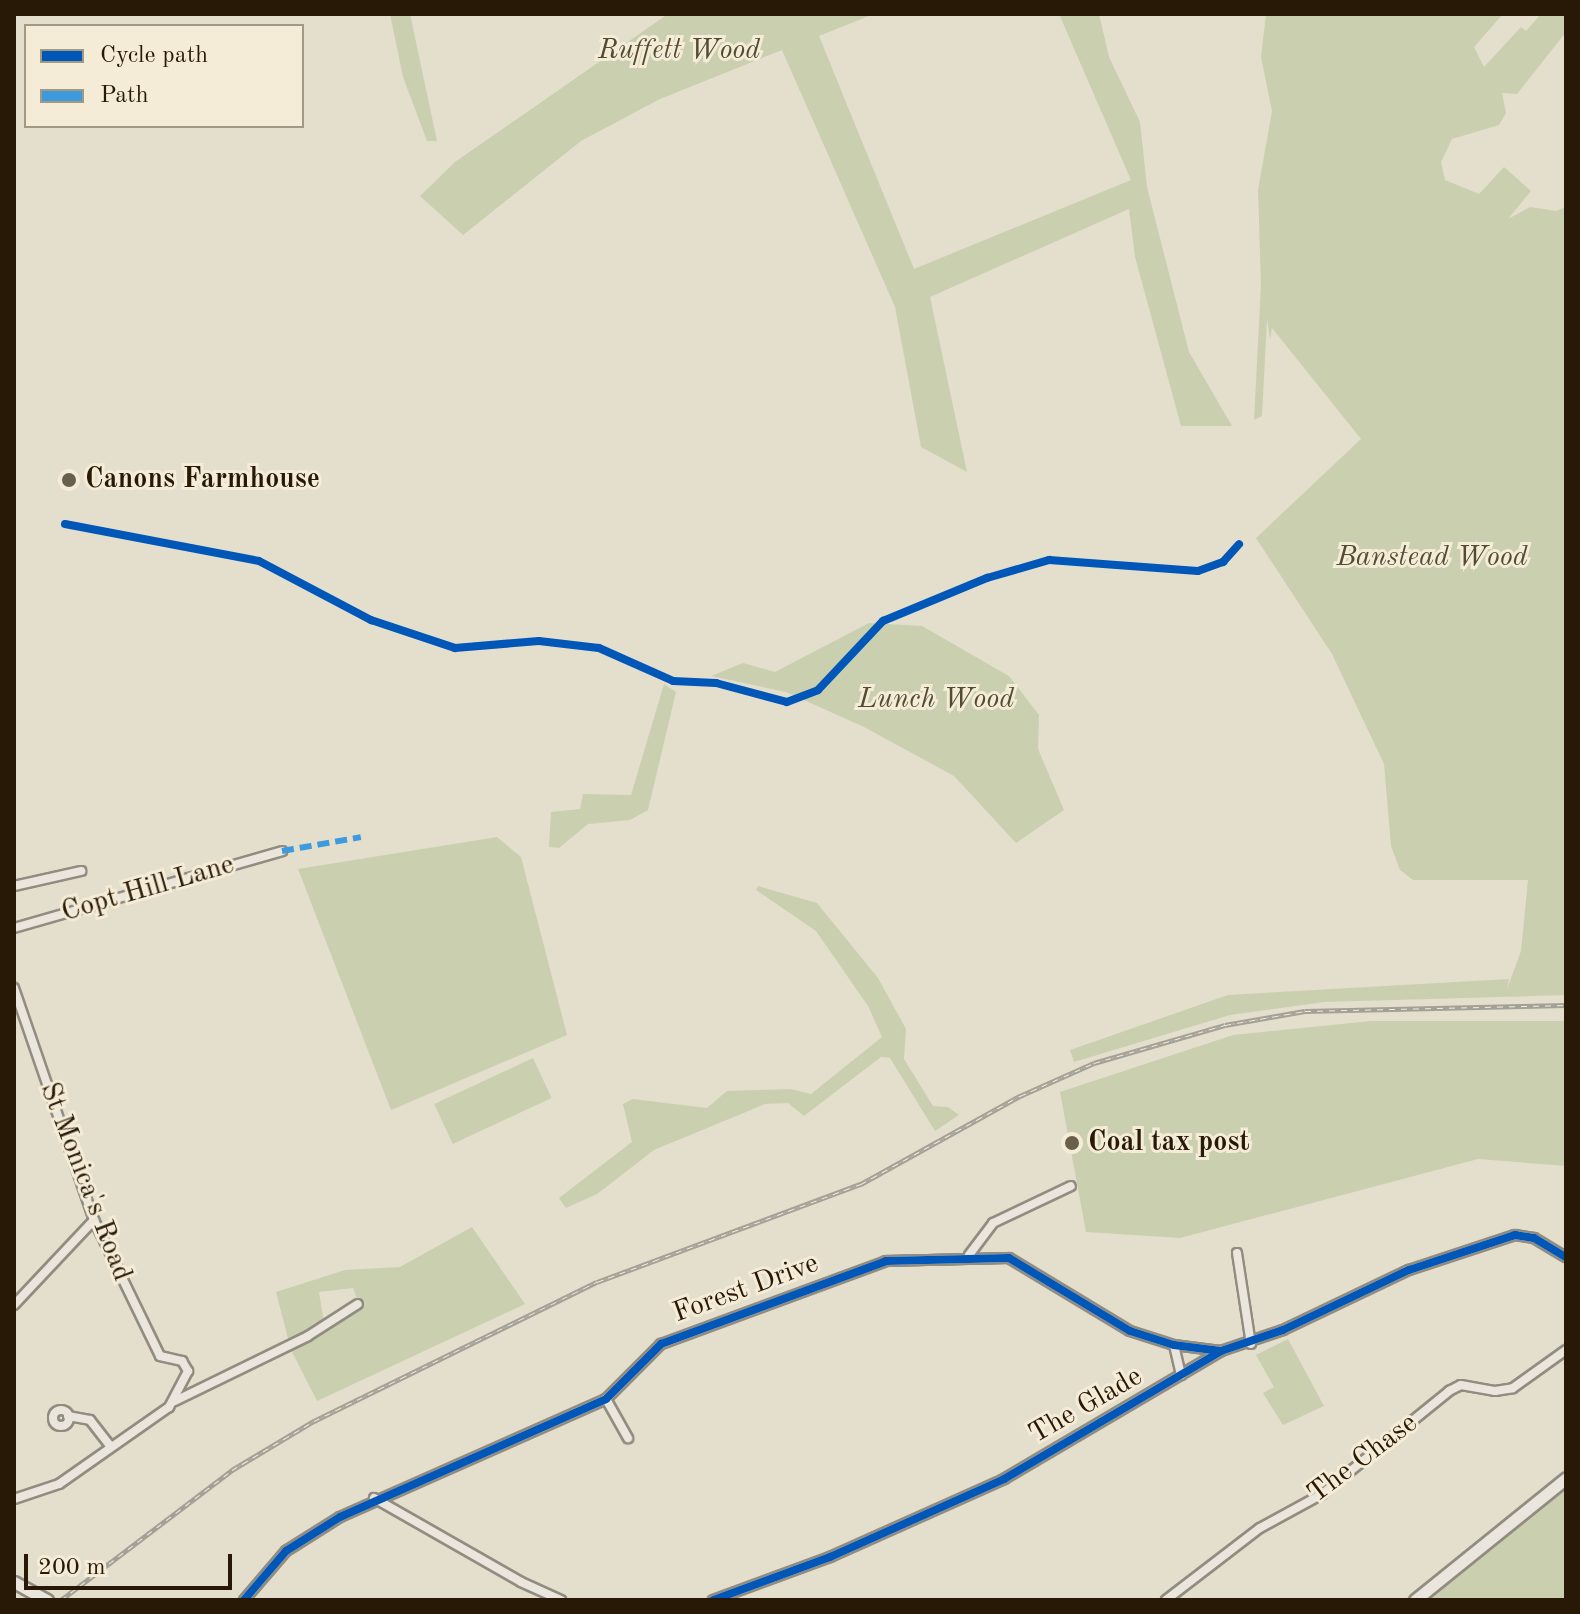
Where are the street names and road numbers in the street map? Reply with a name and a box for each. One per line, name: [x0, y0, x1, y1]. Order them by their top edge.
street label: Copt Hill Lane: [58, 848, 238, 930]
street label: St Monica's Road: [32, 1078, 138, 1286]
street label: Forest Drive: [669, 1247, 823, 1331]
street label: The Glade: [1023, 1360, 1149, 1452]
street label: The Chase: [1301, 1407, 1425, 1511]

